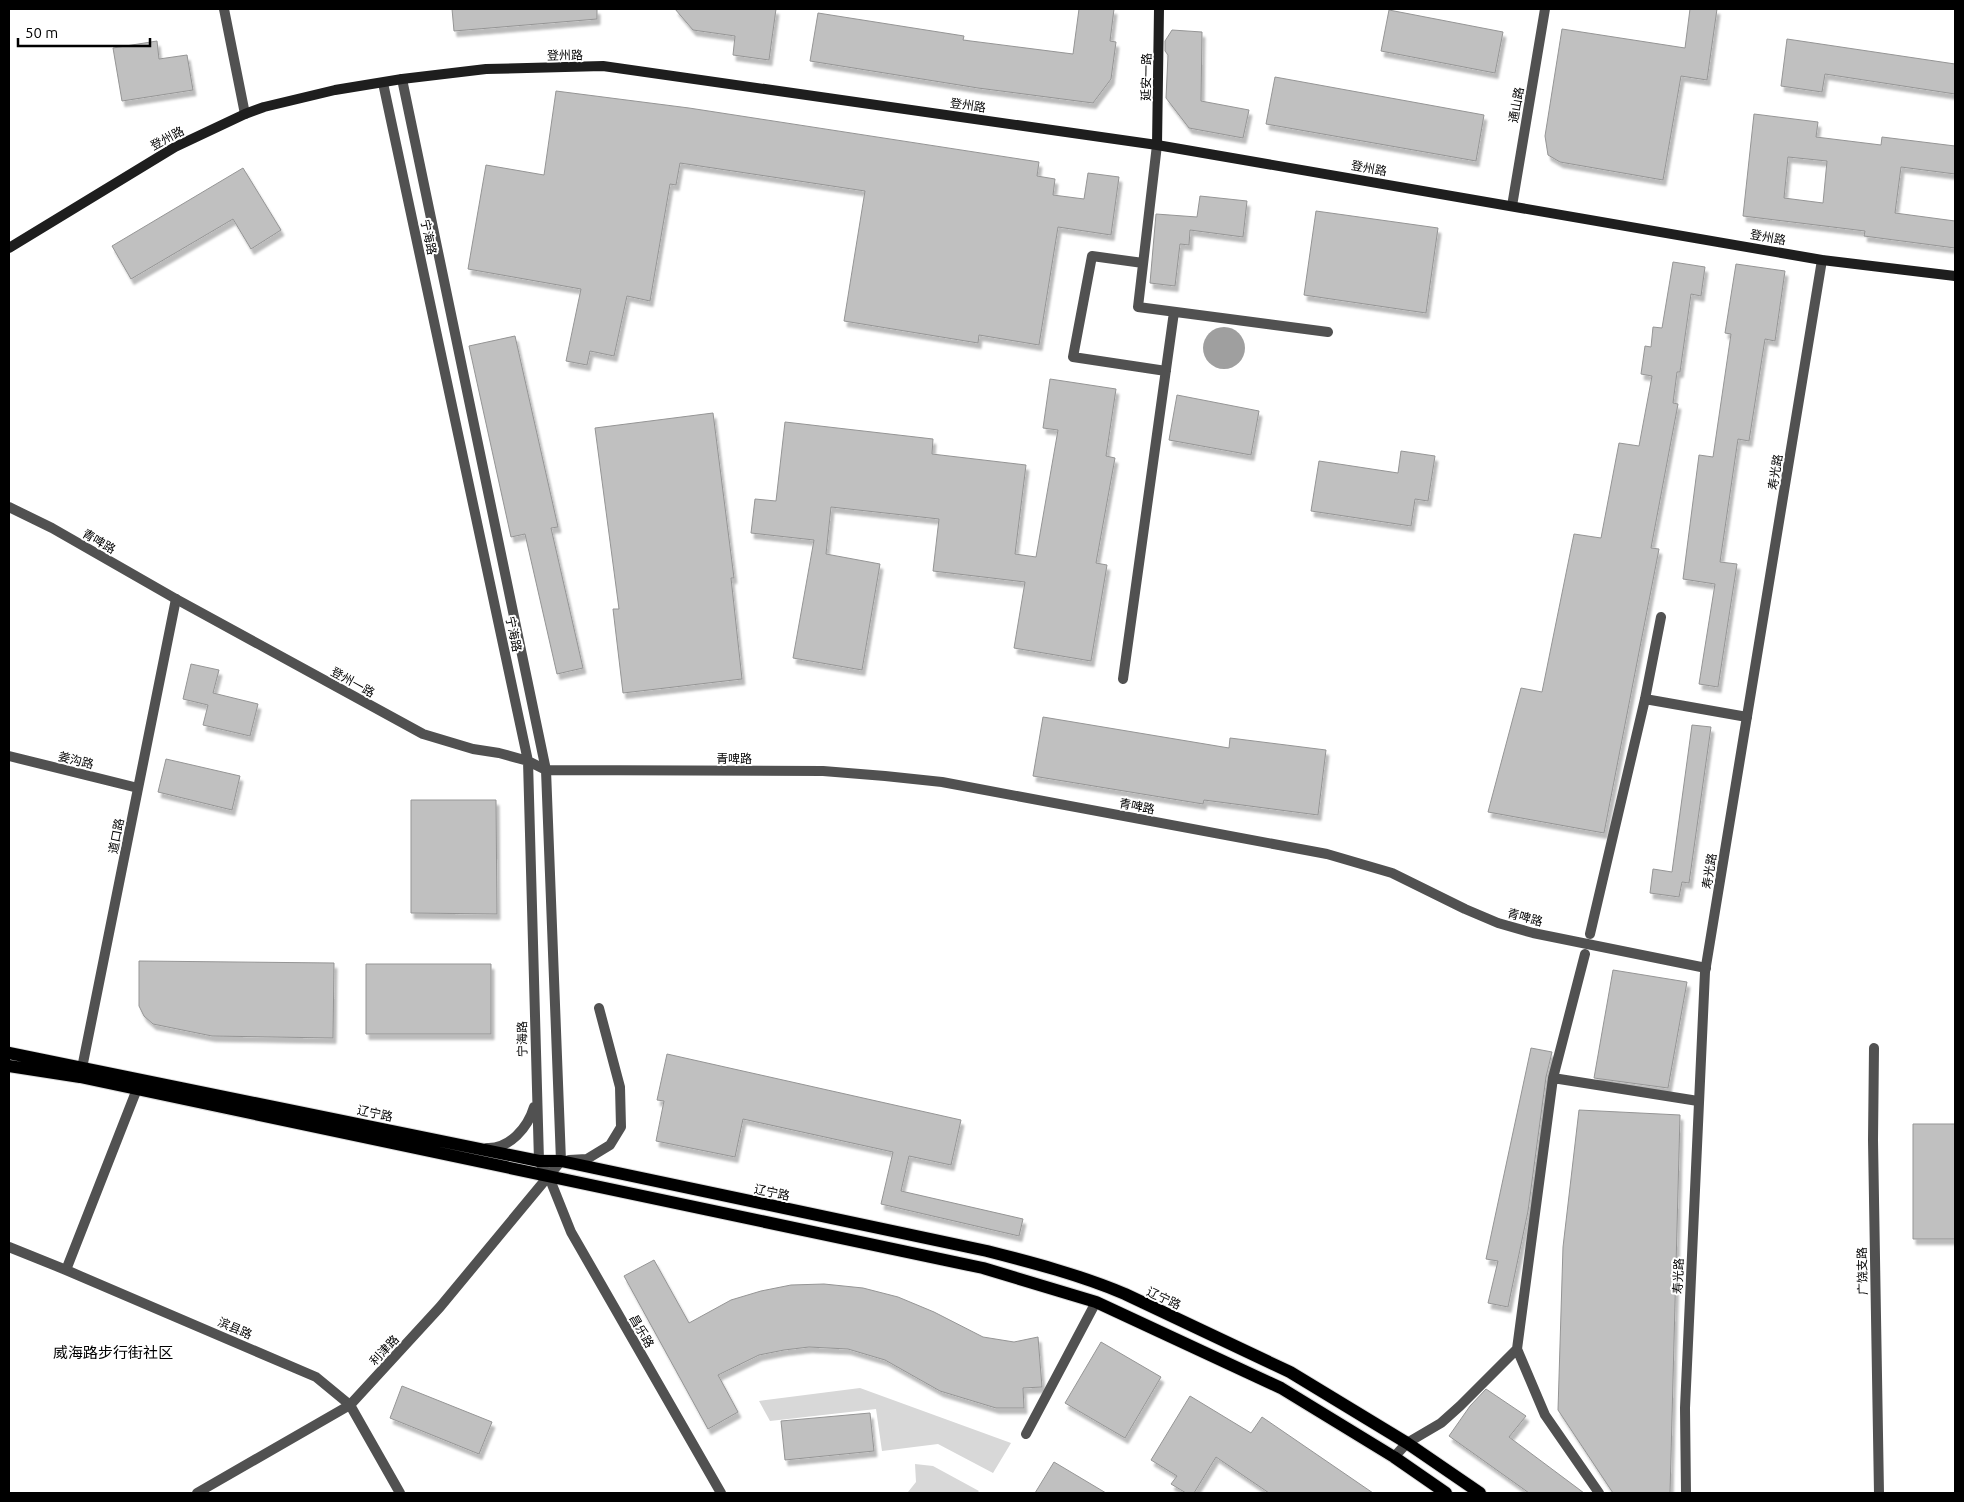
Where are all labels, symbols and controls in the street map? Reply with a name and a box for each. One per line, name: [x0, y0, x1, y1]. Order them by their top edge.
scale bar: [18, 15, 150, 47]
text: 50 m: [25, 24, 58, 41]
street label: 登州路: [547, 48, 583, 62]
street label: 延安一路: [1139, 53, 1153, 101]
street label: 通山路: [1506, 86, 1526, 124]
street label: 登州路: [949, 96, 987, 114]
street label: 登州路: [148, 124, 186, 152]
street label: 登州路: [1350, 158, 1388, 178]
street label: 宁海路: [419, 218, 439, 256]
street label: 登州路: [1749, 227, 1787, 247]
street label: 寿光路: [1766, 453, 1784, 491]
street label: 青啤路: [80, 526, 118, 556]
street label: 宁海路: [504, 615, 524, 653]
street label: 登州一路: [329, 665, 377, 699]
street label: 姜沟路: [57, 749, 95, 771]
street label: 青啤路: [716, 752, 752, 765]
street label: 青啤路: [1118, 796, 1156, 816]
street label: 道口路: [106, 817, 126, 855]
street label: 寿光路: [1700, 852, 1718, 890]
street label: 青啤路: [1506, 906, 1544, 928]
street label: 宁海路: [515, 1021, 529, 1057]
street label: 辽宁路: [356, 1103, 394, 1123]
street label: 辽宁路: [753, 1182, 791, 1202]
street label: 广饶支路: [1855, 1247, 1869, 1295]
street label: 寿光路: [1671, 1258, 1685, 1294]
street label: 辽宁路: [1145, 1284, 1183, 1312]
street label: 昌乐路: [627, 1312, 657, 1350]
street label: 滨县路: [216, 1315, 254, 1341]
street label: 利津路: [367, 1332, 401, 1368]
district label: 威海路步行街社区: [53, 1344, 173, 1361]

